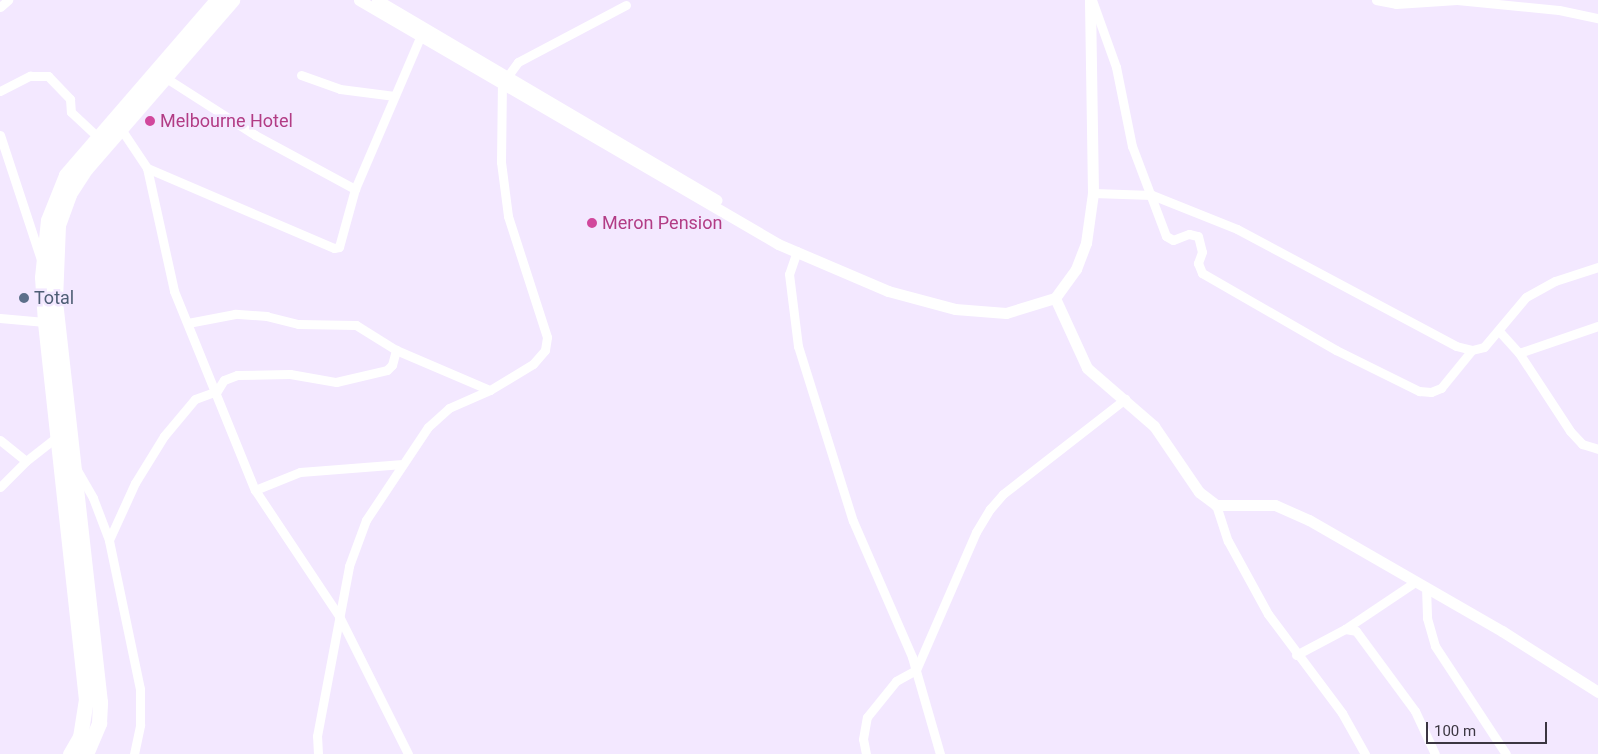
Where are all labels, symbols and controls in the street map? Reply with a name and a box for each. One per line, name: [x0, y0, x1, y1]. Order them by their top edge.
place label: Melbourne Hotel: [160, 110, 293, 132]
marker: Melbourne Hotel: [144, 115, 156, 127]
place label: Meron Pension: [602, 212, 722, 234]
marker: Meron Pension: [586, 217, 598, 229]
place label: Total: [34, 287, 74, 309]
marker: Total: [18, 292, 30, 304]
scale bar: [1428, 712, 1549, 744]
text: 100 m: [1434, 722, 1476, 740]

